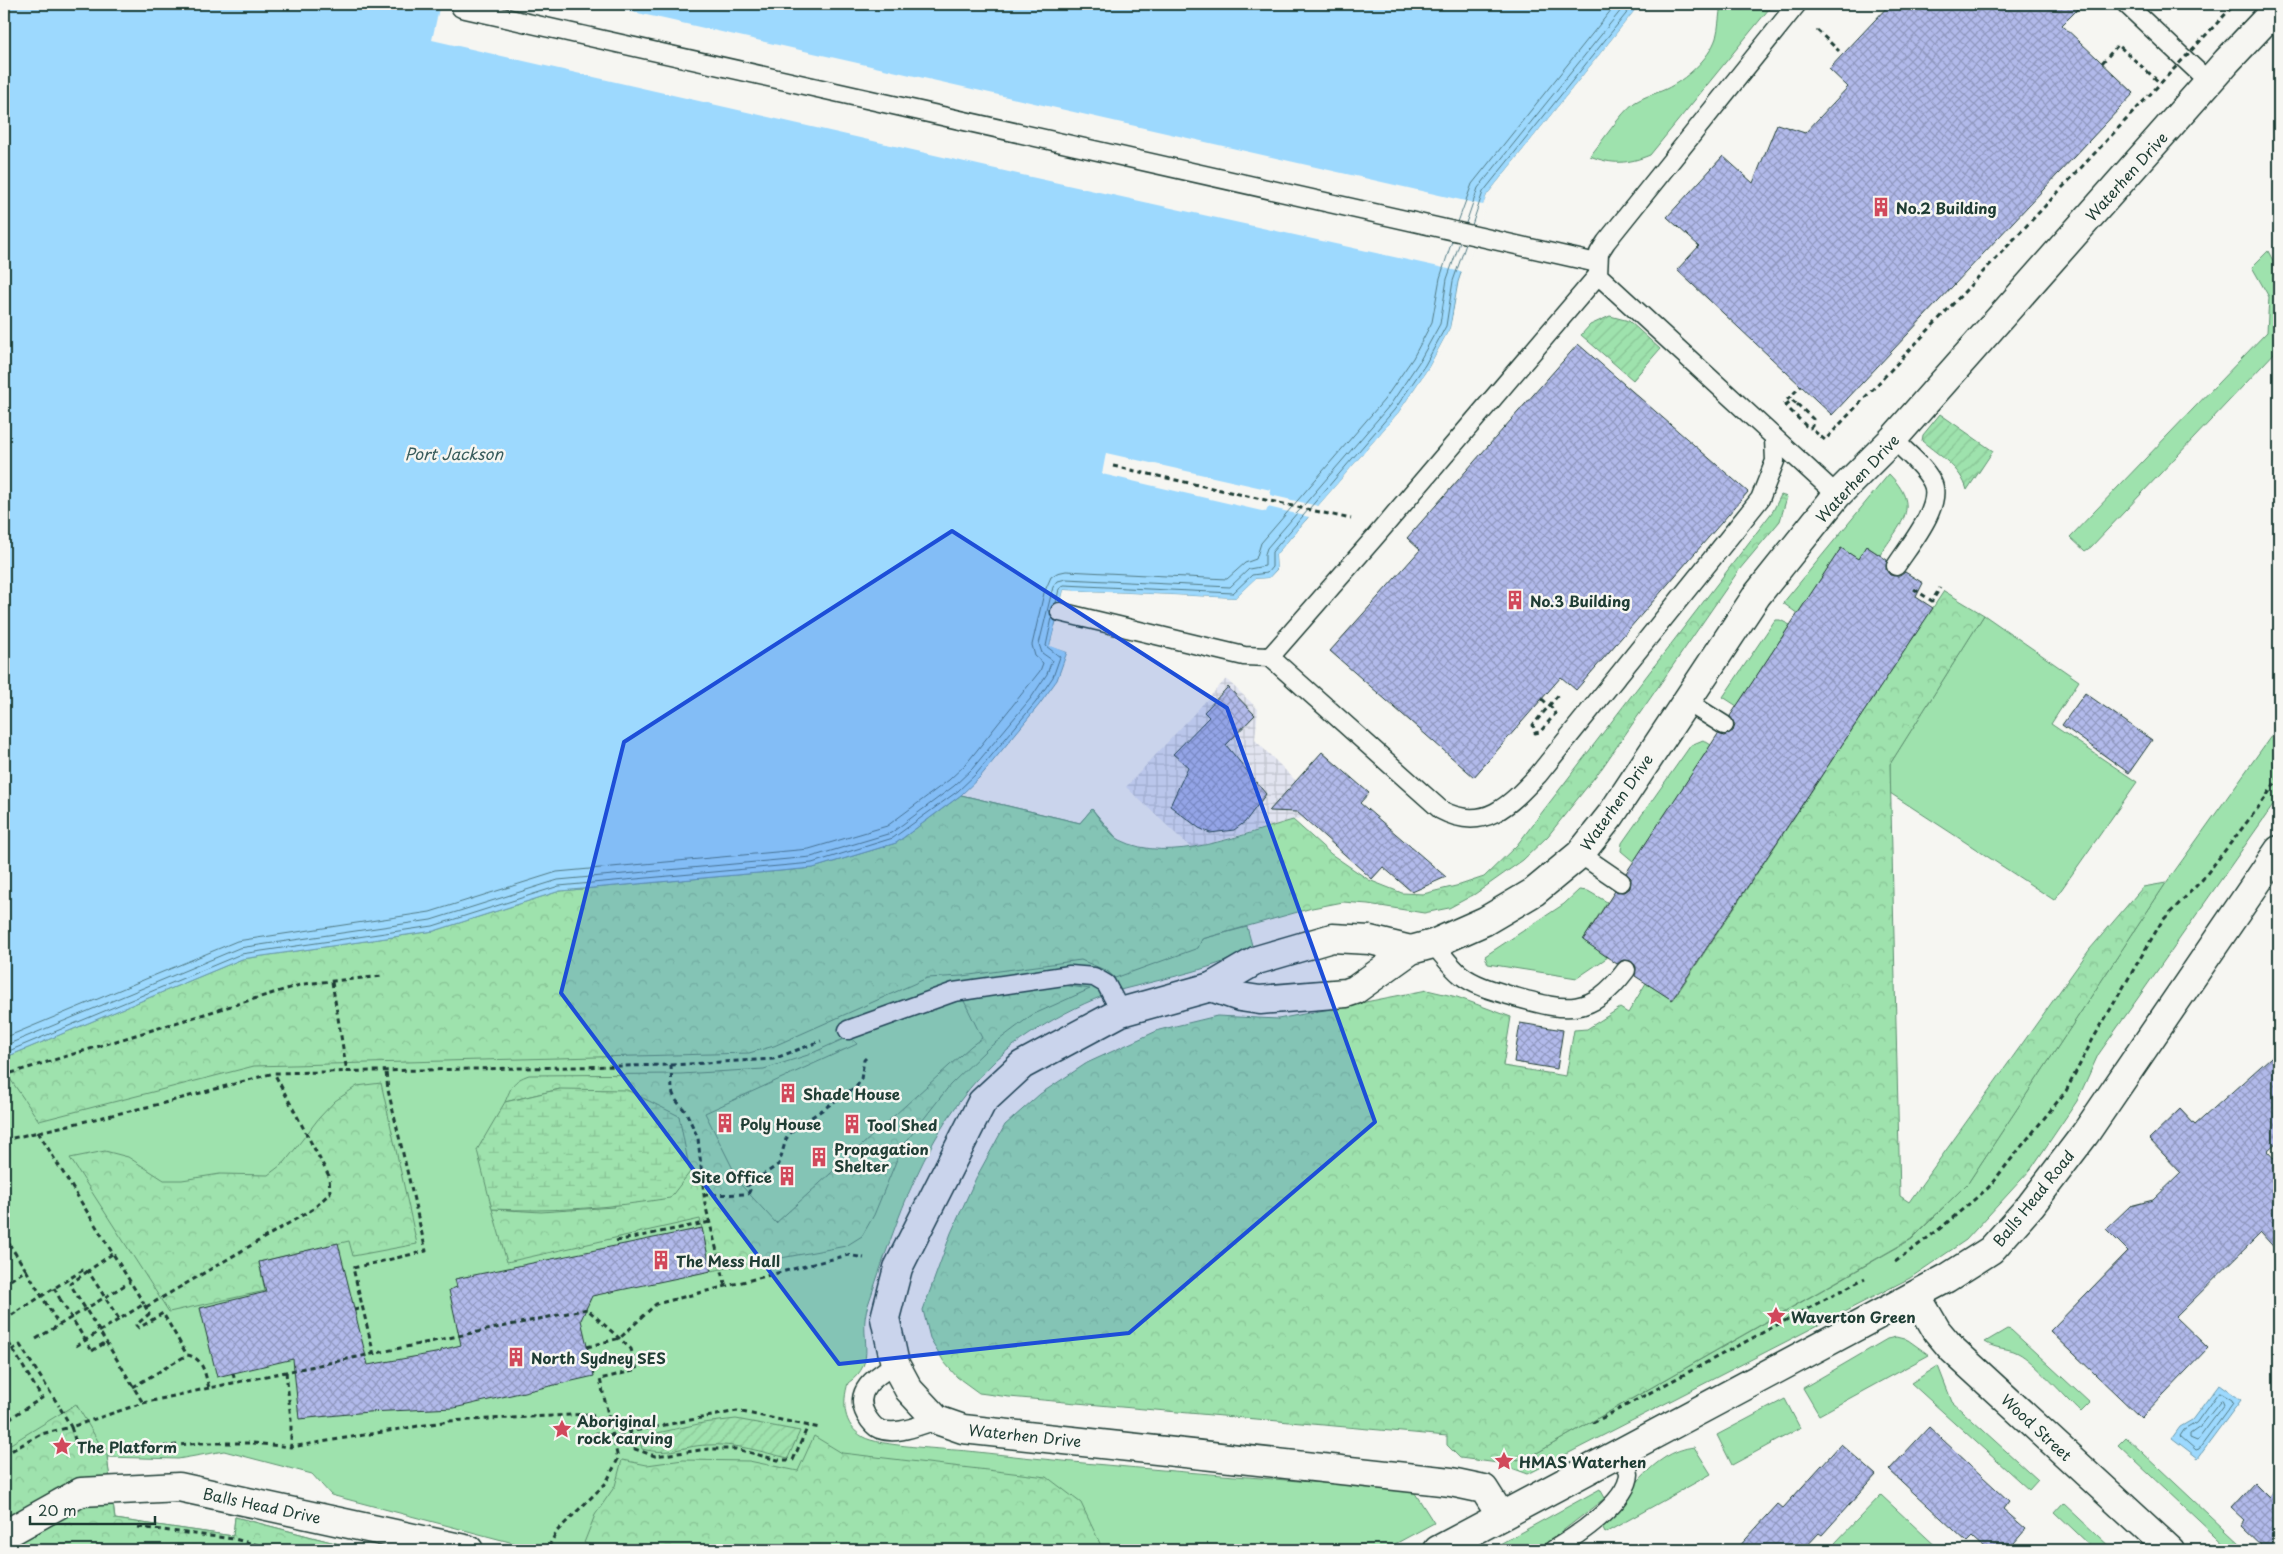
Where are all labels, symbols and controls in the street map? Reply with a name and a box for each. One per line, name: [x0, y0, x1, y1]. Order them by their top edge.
street label: Waterhen Drive: [2080, 126, 2172, 226]
building icon: No.2 Building: [1870, 196, 1892, 218]
place label: No.2 Building: [1896, 196, 1997, 219]
street label: Waterhen Drive: [1810, 429, 1904, 527]
water label: Port Jackson: [405, 441, 505, 465]
building icon: No.3 Building: [1504, 589, 1526, 611]
place label: No.3 Building: [1530, 589, 1630, 612]
street label: Waterhen Drive: [1574, 749, 1658, 855]
building icon: Shade House: [777, 1082, 799, 1104]
place label: Shade House: [803, 1082, 900, 1105]
building icon: Poly House: [714, 1112, 736, 1134]
place label: Poly House: [740, 1112, 821, 1135]
building icon: Tool Shed: [841, 1113, 863, 1135]
place label: Tool Shed: [867, 1113, 937, 1136]
place label: Propagation Shelter: [834, 1137, 929, 1177]
street label: Balls Head Road: [1987, 1145, 2079, 1251]
building icon: Propagation Shelter: [808, 1146, 830, 1168]
place label: Site Office: [691, 1165, 772, 1188]
building icon: Site Office: [776, 1165, 798, 1187]
building icon: The Mess Hall: [650, 1249, 672, 1271]
place label: The Mess Hall: [676, 1249, 780, 1272]
place icon: Waverton Green: [1765, 1305, 1787, 1327]
place label: Waverton Green: [1791, 1305, 1916, 1328]
building icon: North Sydney SES: [505, 1346, 527, 1368]
place label: North Sydney SES: [531, 1346, 666, 1369]
street label: Wood Street: [1996, 1388, 2078, 1466]
place label: Aboriginal rock carving: [577, 1409, 673, 1449]
place icon: Aboriginal rock carving: [551, 1418, 573, 1440]
street label: Waterhen Drive: [967, 1418, 1083, 1452]
place icon: The Platform: [51, 1435, 73, 1457]
place label: The Platform: [77, 1435, 177, 1458]
place icon: HMAS Waterhen: [1493, 1450, 1515, 1472]
place label: HMAS Waterhen: [1519, 1450, 1646, 1473]
street label: Balls Head Drive: [201, 1481, 323, 1529]
scale bar: [30, 1494, 155, 1526]
text: 20 m: [38, 1498, 77, 1521]

